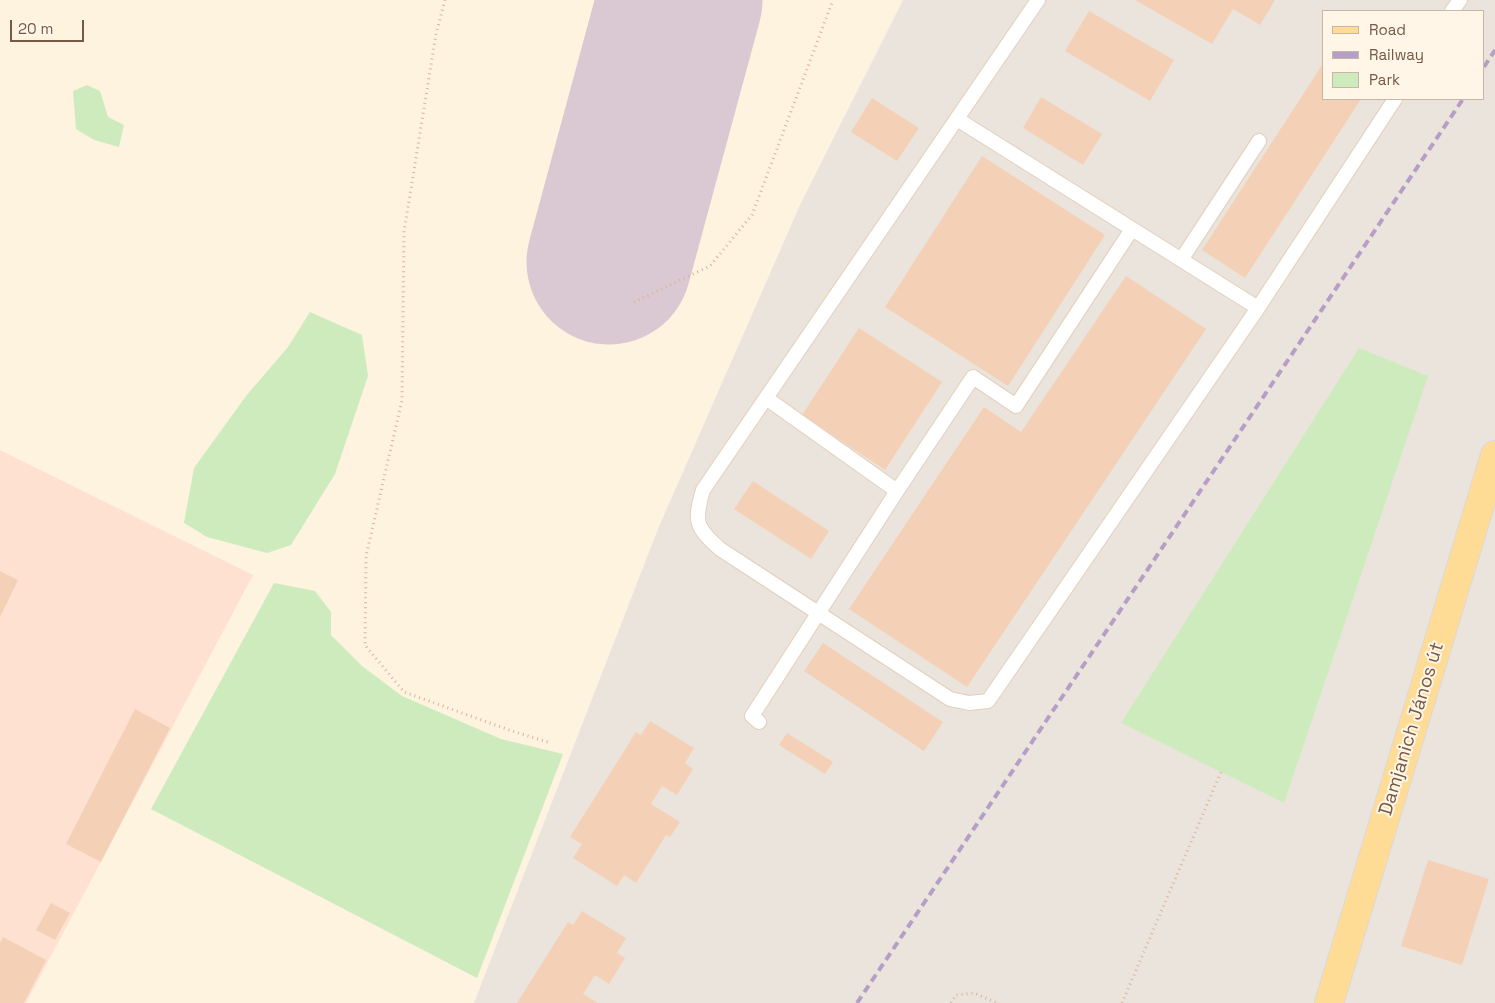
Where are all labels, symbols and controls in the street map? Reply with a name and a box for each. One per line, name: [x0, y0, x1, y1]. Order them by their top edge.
scale bar: [12, 10, 86, 42]
legend: [1322, 10, 1485, 100]
text: 20 m: [18, 19, 53, 38]
text: Road: [1369, 20, 1406, 39]
text: Railway: [1369, 45, 1424, 64]
text: Park: [1369, 70, 1400, 89]
street label: Damjanich János út: [1375, 640, 1449, 818]

